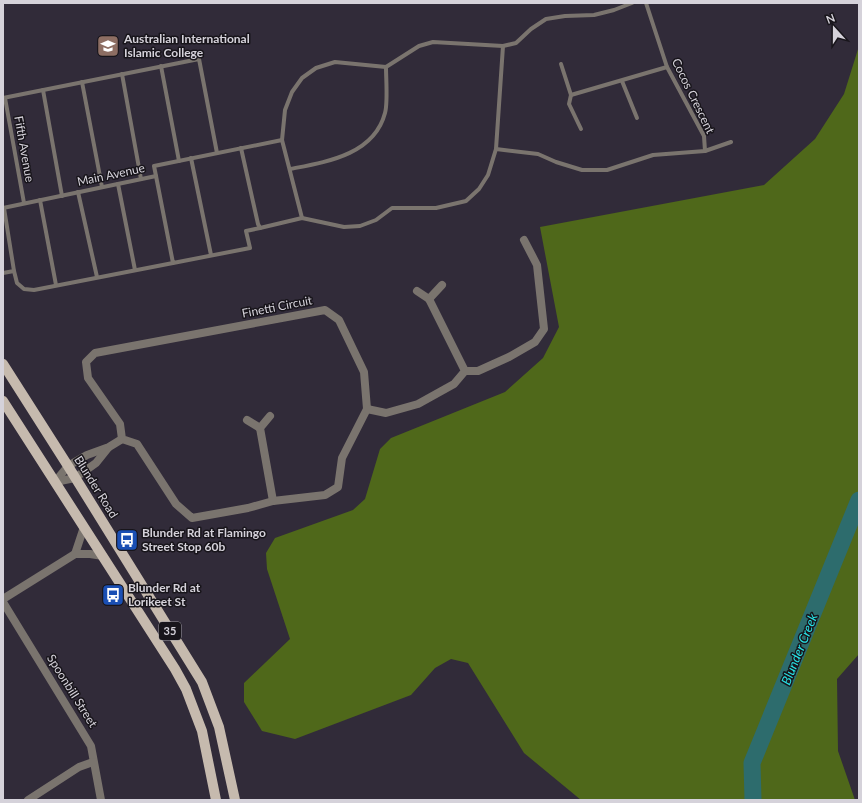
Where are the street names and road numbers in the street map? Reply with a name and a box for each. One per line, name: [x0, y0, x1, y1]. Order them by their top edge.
street label: Cocos Crescent: [669, 56, 718, 136]
street label: Fifth Avenue: [11, 115, 38, 183]
street label: Main Avenue: [76, 160, 146, 189]
street label: Finetti Circuit: [240, 292, 314, 321]
street label: Blunder Road: [71, 453, 122, 521]
road number: 35: [159, 622, 181, 640]
street label: Spoonbill Street: [44, 651, 101, 731]

